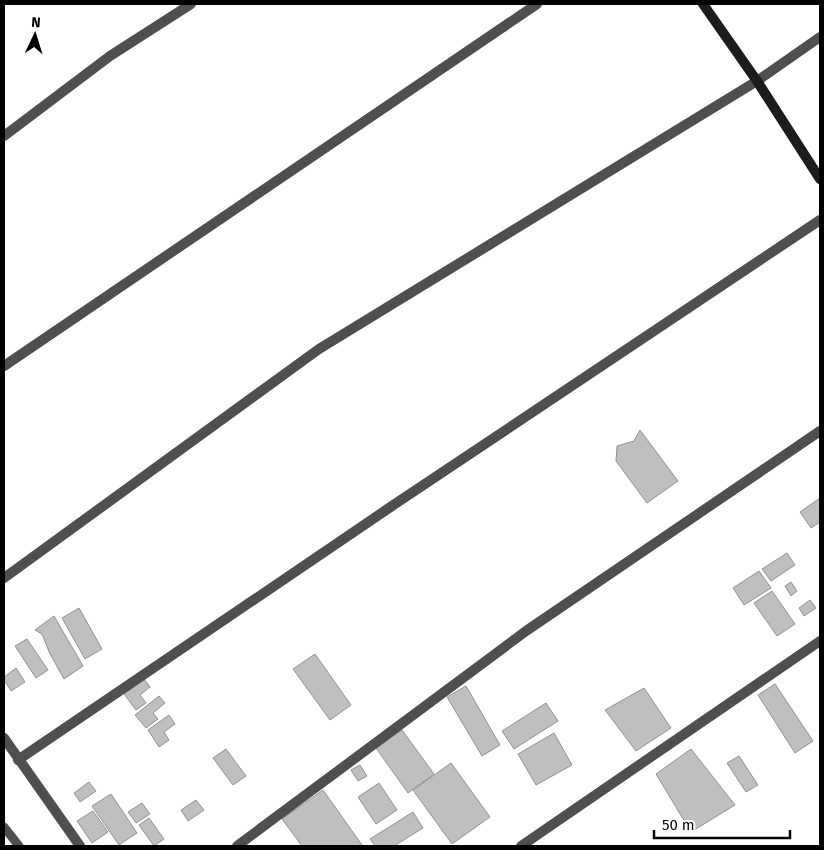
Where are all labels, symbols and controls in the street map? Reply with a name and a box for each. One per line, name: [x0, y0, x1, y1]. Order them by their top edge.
north arrow: [10, 10, 60, 60]
text: N: [31, 14, 41, 31]
scale bar: [654, 808, 790, 840]
text: 50 m: [662, 816, 695, 834]

